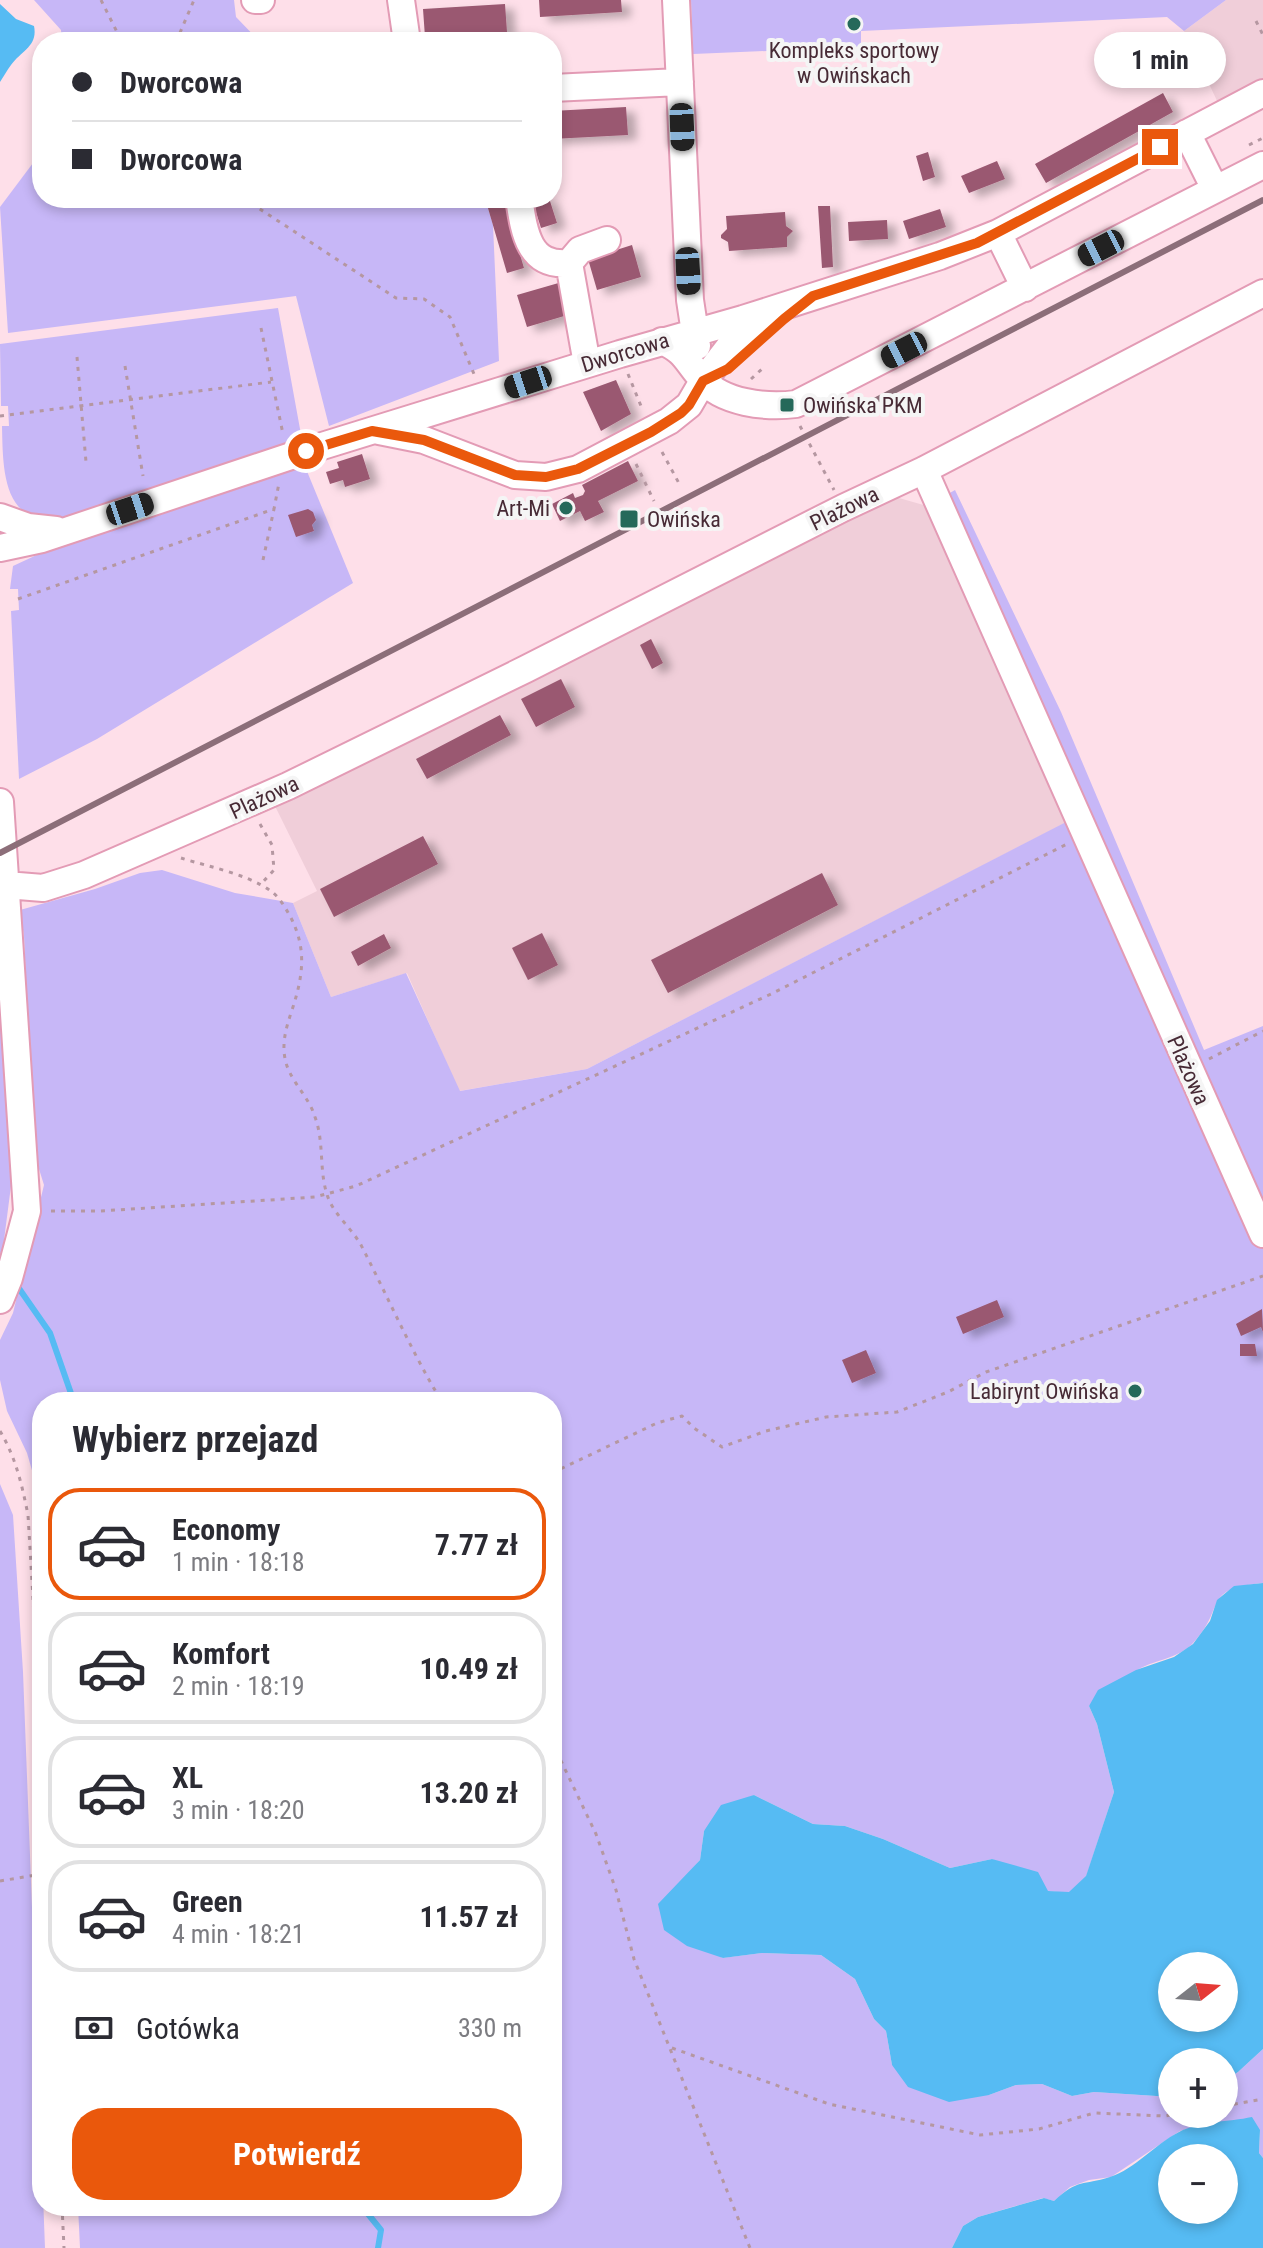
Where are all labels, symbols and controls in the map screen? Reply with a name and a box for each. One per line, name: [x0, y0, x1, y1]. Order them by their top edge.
marker: Kompleks sportowy w Owińskach: [845, 15, 863, 33]
callout: 1 min: [1094, 31, 1226, 87]
place label: Kompleks sportowy w Owińskach: [769, 38, 939, 88]
text: 1 min: [1131, 45, 1189, 75]
text: Dworcowa: [120, 65, 242, 100]
car: [669, 103, 695, 151]
route end: [1142, 129, 1178, 165]
text: Dworcowa: [120, 142, 242, 177]
car: [1074, 226, 1128, 270]
car: [675, 246, 701, 296]
street label: Dworcowa: [578, 327, 672, 378]
car: [877, 328, 931, 372]
car: [501, 363, 555, 401]
place label: Owińska PKM: [803, 393, 923, 418]
marker: Owińska PKM: [778, 396, 796, 414]
route start: [288, 433, 324, 469]
street label: Plażowa: [806, 481, 883, 536]
car: [103, 490, 157, 528]
place label: Art-Mi: [496, 496, 550, 521]
marker: Art-Mi: [557, 499, 575, 517]
place label: Owińska: [647, 507, 721, 532]
marker: Owińska: [618, 508, 640, 530]
street label: Plażowa: [226, 771, 303, 824]
street label: Plażowa: [1162, 1032, 1215, 1109]
place label: Labirynt Owińska: [970, 1379, 1119, 1404]
marker: Labirynt Owińska: [1126, 1382, 1144, 1400]
text: Wybierz przejazd: [72, 1419, 318, 1461]
icon: car: [76, 1508, 148, 1580]
text: Economy: [172, 1512, 280, 1547]
text: 7.77 zł: [435, 1527, 518, 1562]
text: 1 min · 18:18: [172, 1547, 305, 1577]
icon: car: [76, 1632, 148, 1704]
text: Komfort: [172, 1636, 270, 1671]
text: 10.49 zł: [420, 1651, 518, 1686]
text: 2 min · 18:19: [172, 1671, 305, 1701]
icon: car: [76, 1756, 148, 1828]
text: XL: [172, 1760, 203, 1795]
text: 13.20 zł: [420, 1775, 518, 1810]
text: 3 min · 18:20: [172, 1795, 305, 1825]
icon: car: [76, 1880, 148, 1952]
text: Green: [172, 1884, 243, 1919]
text: 11.57 zł: [420, 1899, 518, 1934]
text: 4 min · 18:21: [172, 1919, 305, 1949]
north arrow: [1158, 1952, 1238, 2032]
map controls: [1158, 1952, 1238, 2224]
icon: cash: [72, 2006, 116, 2050]
text: Gotówka: [136, 2011, 240, 2046]
text: 330 m: [458, 2013, 522, 2043]
button: +: [1158, 2048, 1238, 2128]
button: Potwierdź: [72, 2108, 522, 2200]
button: −: [1158, 2144, 1238, 2224]

